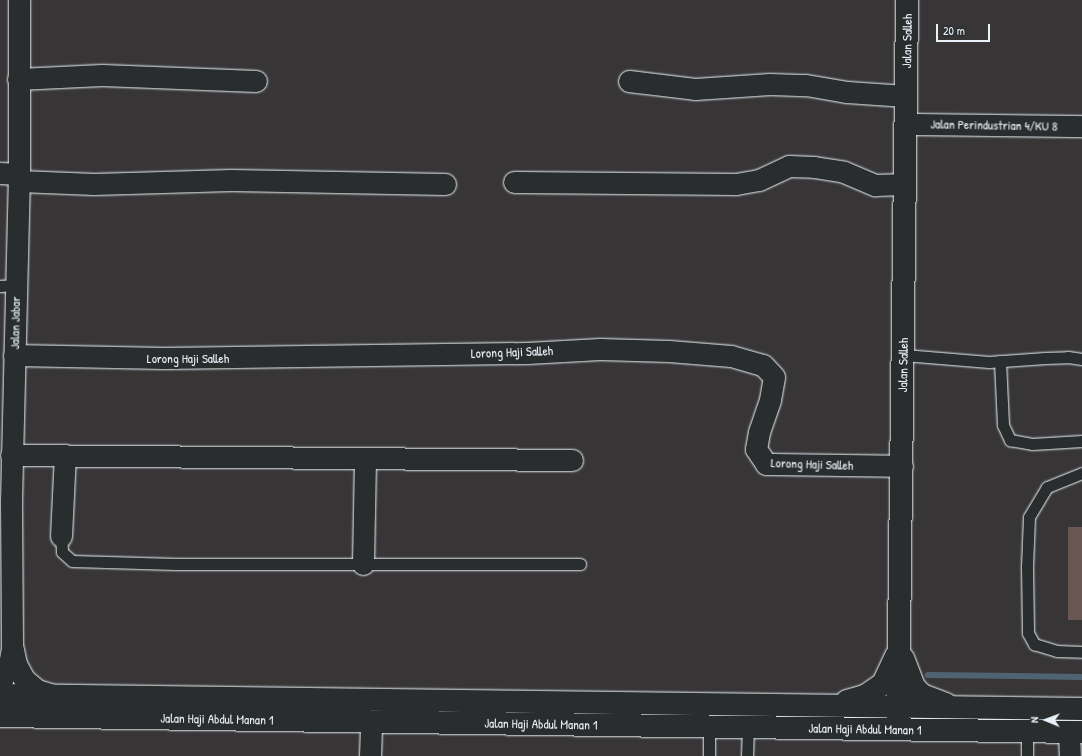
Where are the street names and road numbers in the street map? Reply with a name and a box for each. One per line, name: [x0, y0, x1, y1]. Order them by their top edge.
street label: Jalan Salleh: [899, 14, 915, 68]
street label: Jalan Perindustrian 4/KU 8: [930, 116, 1058, 134]
street label: Jalan Jabar: [7, 297, 23, 349]
street label: Jalan Salleh: [895, 338, 911, 392]
street label: Lorong Haji Salleh: [471, 343, 553, 361]
street label: Lorong Haji Salleh: [147, 350, 229, 366]
street label: Lorong Haji Salleh: [771, 455, 853, 473]
street label: Jalan Haji Abdul Manan 1: [160, 710, 274, 728]
street label: Jalan Haji Abdul Manan 1: [484, 715, 598, 733]
street label: Jalan Haji Abdul Manan 1: [808, 720, 922, 738]

